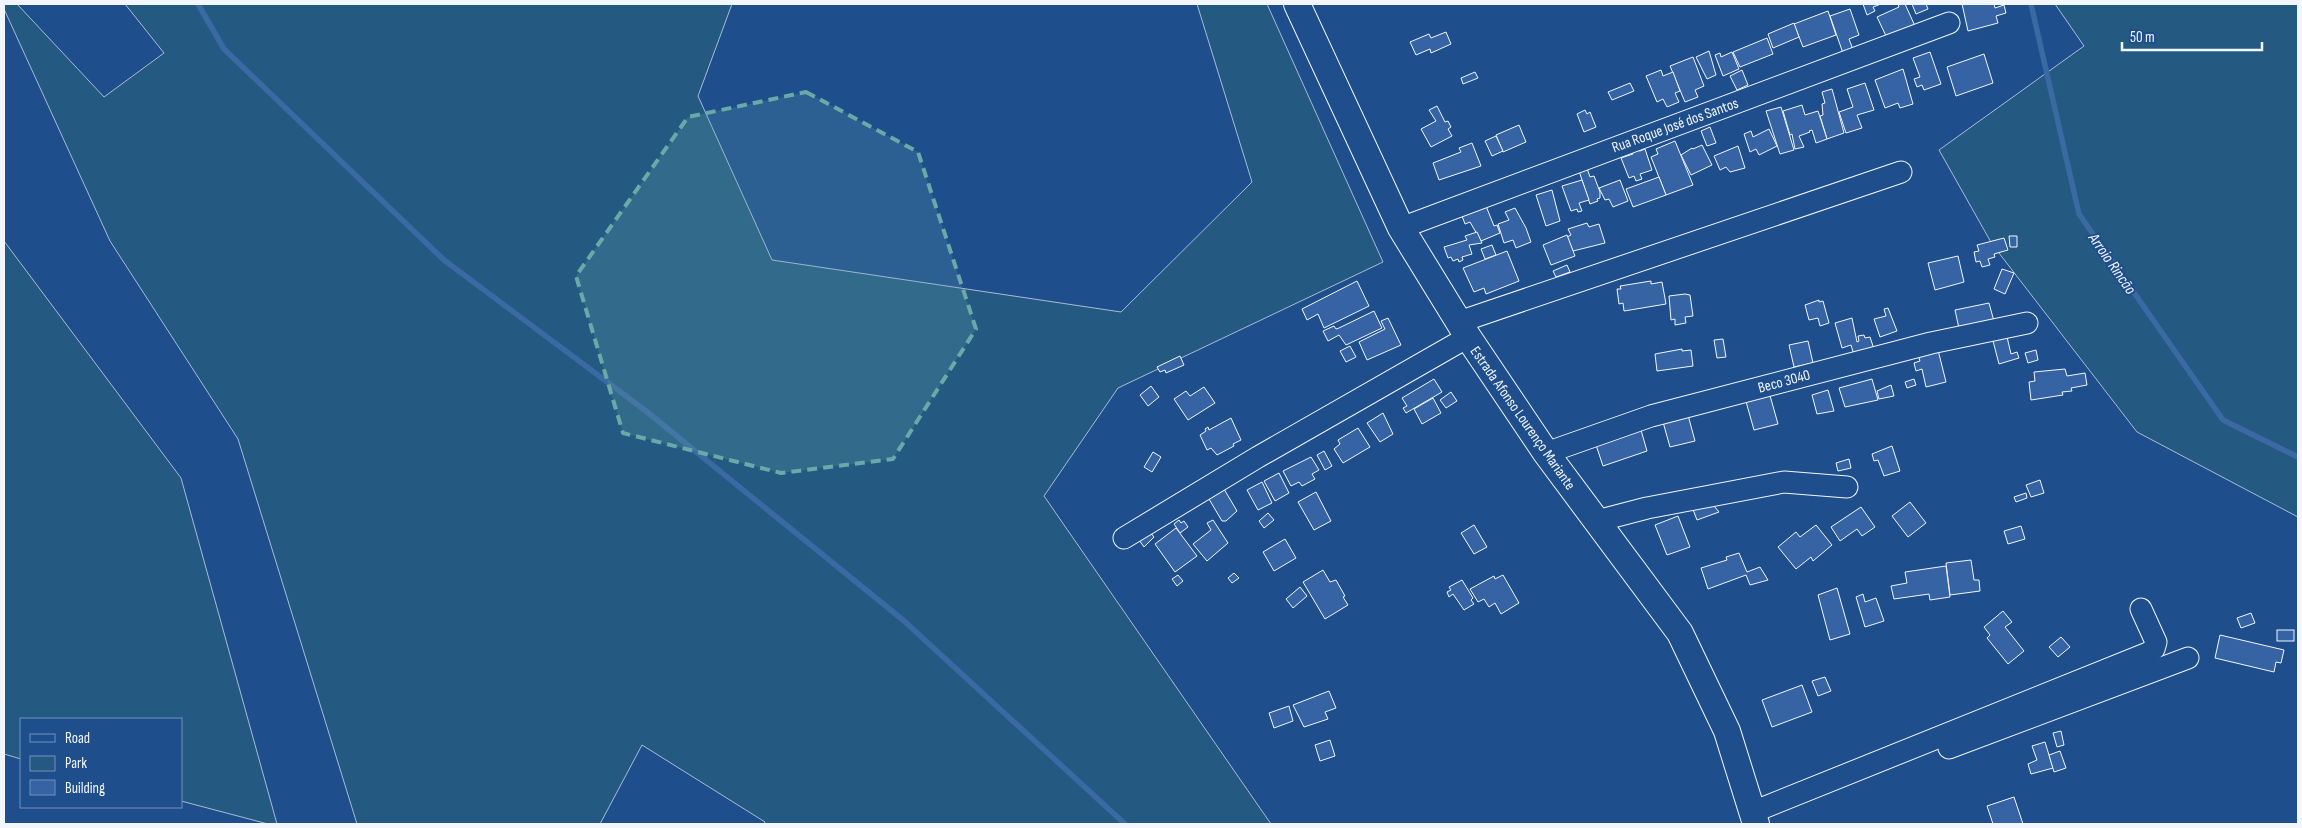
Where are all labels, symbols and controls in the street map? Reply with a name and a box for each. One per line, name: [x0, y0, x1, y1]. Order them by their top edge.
scale bar: [2122, 20, 2262, 52]
text: 50 m: [2130, 28, 2155, 47]
street label: Rua Roque José dos Santos: [1609, 94, 1741, 157]
water label: Arroio Rincão: [2083, 229, 2140, 299]
street label: Estrada Afonso Lourenço Mariante: [1466, 343, 1579, 494]
street label: Beco 3040: [1756, 365, 1812, 398]
legend: [20, 718, 182, 808]
text: Road: [65, 729, 90, 748]
text: Park: [65, 754, 87, 773]
text: Building: [65, 779, 105, 798]

